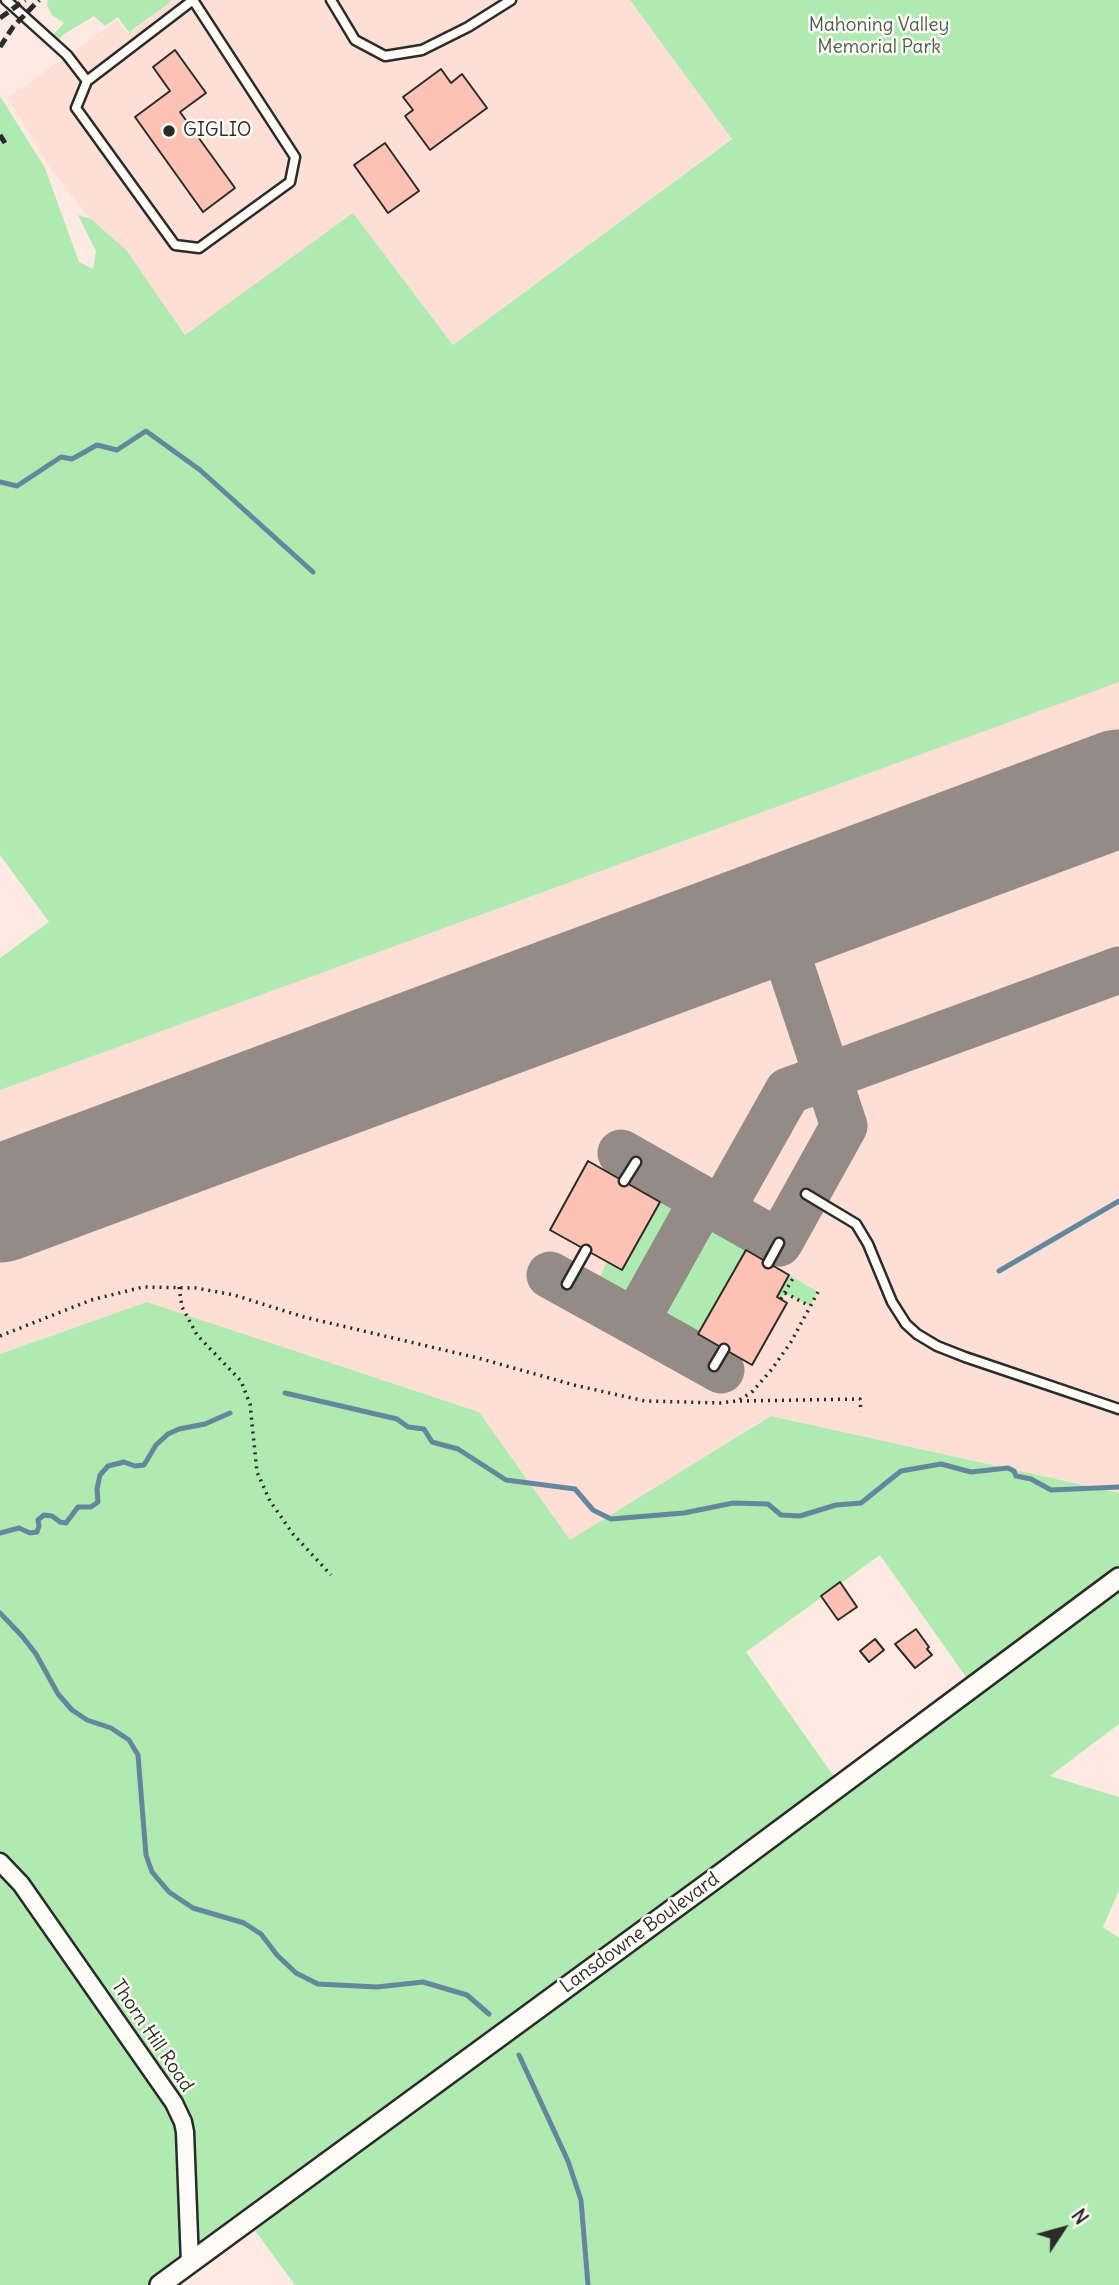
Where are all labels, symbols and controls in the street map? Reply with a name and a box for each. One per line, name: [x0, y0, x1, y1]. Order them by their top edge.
park label: Mahoning Valley Memorial Park: [809, 15, 949, 59]
place label: GIGLIO: [183, 120, 251, 142]
marker: GIGLIO: [161, 123, 177, 139]
street label: Lansdowne Boulevard: [556, 1868, 724, 1998]
street label: Thorn Hill Road: [106, 1976, 198, 2096]
north arrow: [1028, 2194, 1098, 2264]
text: N: [1066, 2204, 1094, 2229]

